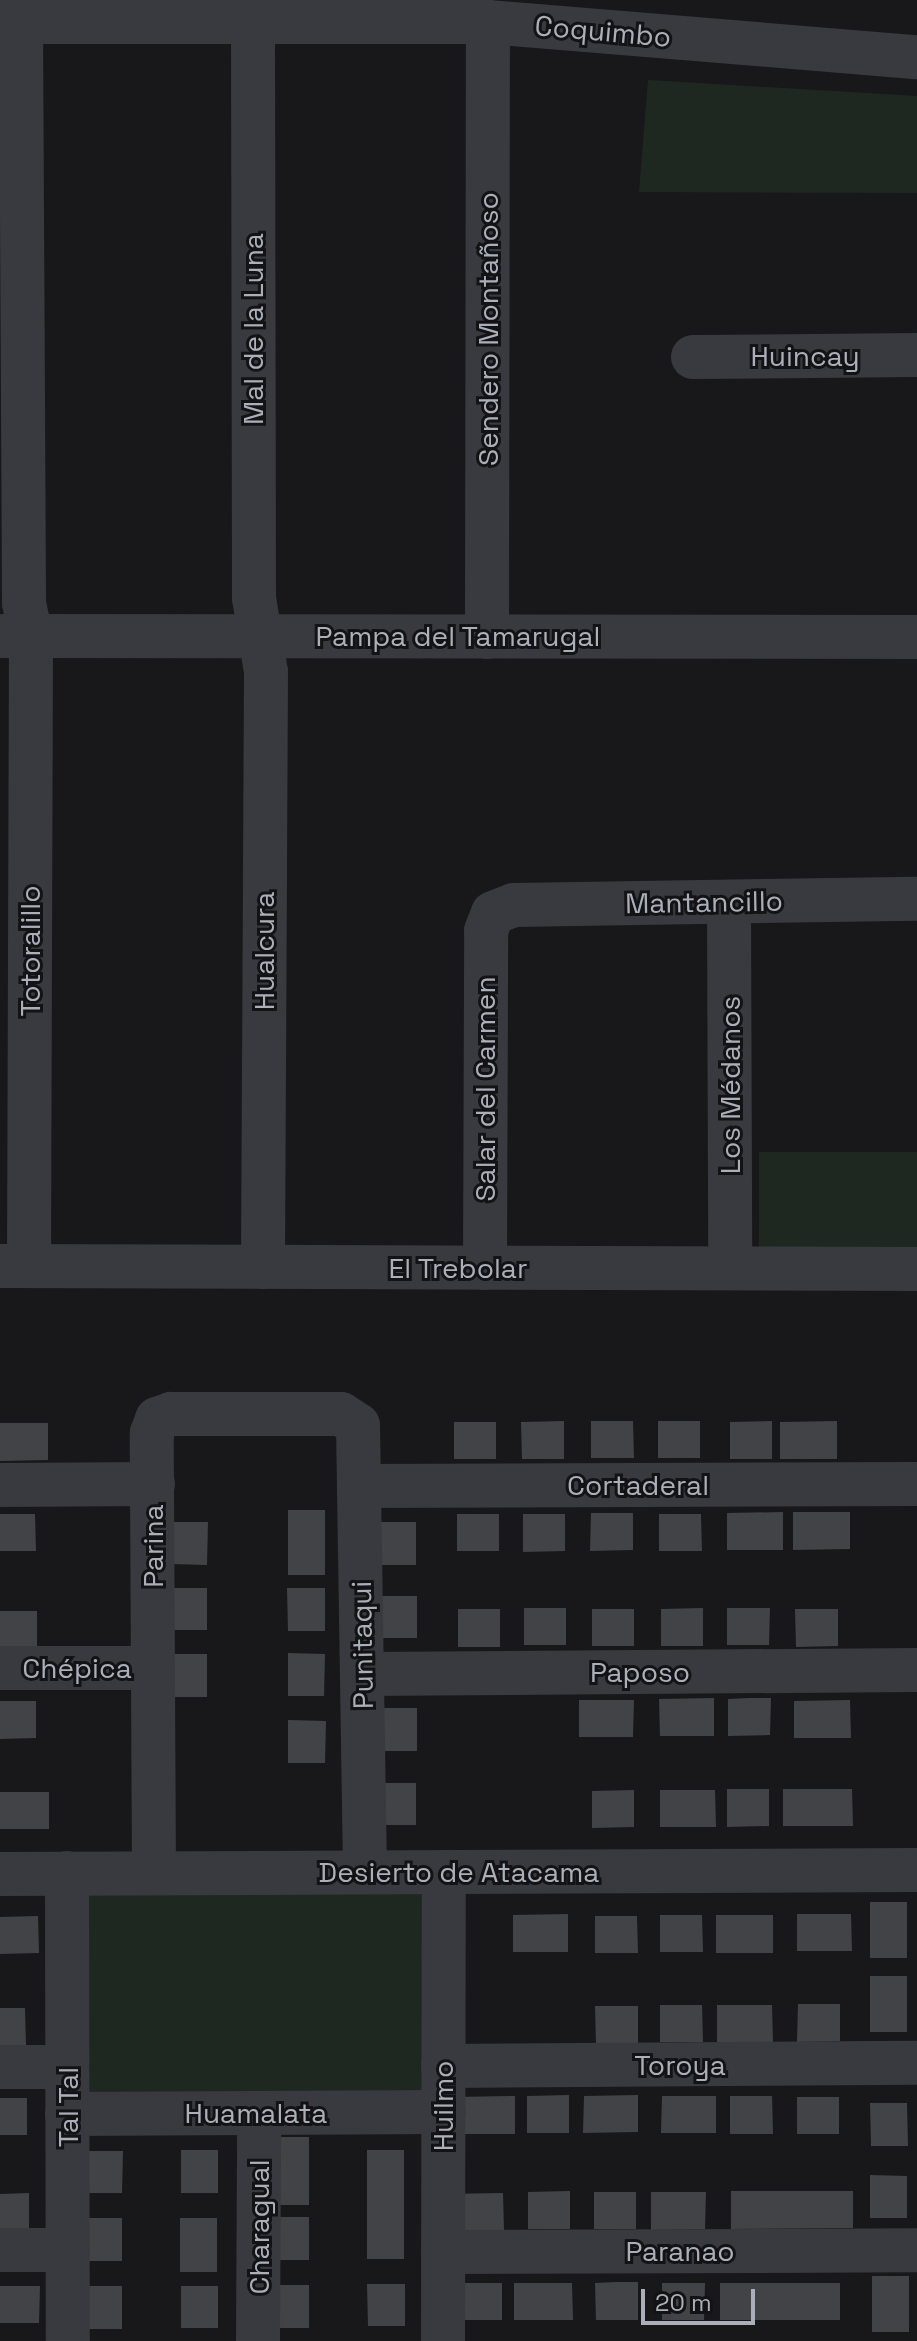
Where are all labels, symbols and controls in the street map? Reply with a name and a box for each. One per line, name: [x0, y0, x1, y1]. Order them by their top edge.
street label: Coquimbo: [533, 8, 673, 54]
street label: Sendero Montañoso: [471, 192, 505, 466]
street label: Mal de la Luna: [236, 233, 270, 425]
street label: Huincay: [750, 339, 860, 373]
street label: Pampa del Tamarugal: [315, 619, 601, 653]
street label: Mantancillo: [625, 884, 783, 920]
street label: Totoralillo: [13, 885, 47, 1017]
street label: Hualcura: [247, 892, 281, 1010]
street label: Salar del Carmen: [468, 976, 502, 1202]
street label: Los Médanos: [713, 996, 747, 1174]
street label: El Trebolar: [388, 1251, 528, 1285]
street label: Cortaderal: [567, 1468, 709, 1502]
street label: Parina: [136, 1504, 170, 1588]
street label: Punitaqui: [344, 1580, 380, 1710]
street label: Chépica: [22, 1651, 132, 1685]
street label: Paposo: [590, 1655, 690, 1689]
street label: Desierto de Atacama: [318, 1855, 600, 1889]
street label: Toroya: [634, 2048, 726, 2082]
street label: Huilmo: [426, 2061, 460, 2151]
street label: Tal Tal: [51, 2066, 85, 2148]
street label: Huamalata: [185, 2096, 327, 2130]
street label: Charagual: [242, 2159, 276, 2295]
street label: Paranao: [626, 2234, 734, 2268]
scale bar: [645, 2273, 759, 2323]
text: 20 m: [655, 2287, 712, 2318]

